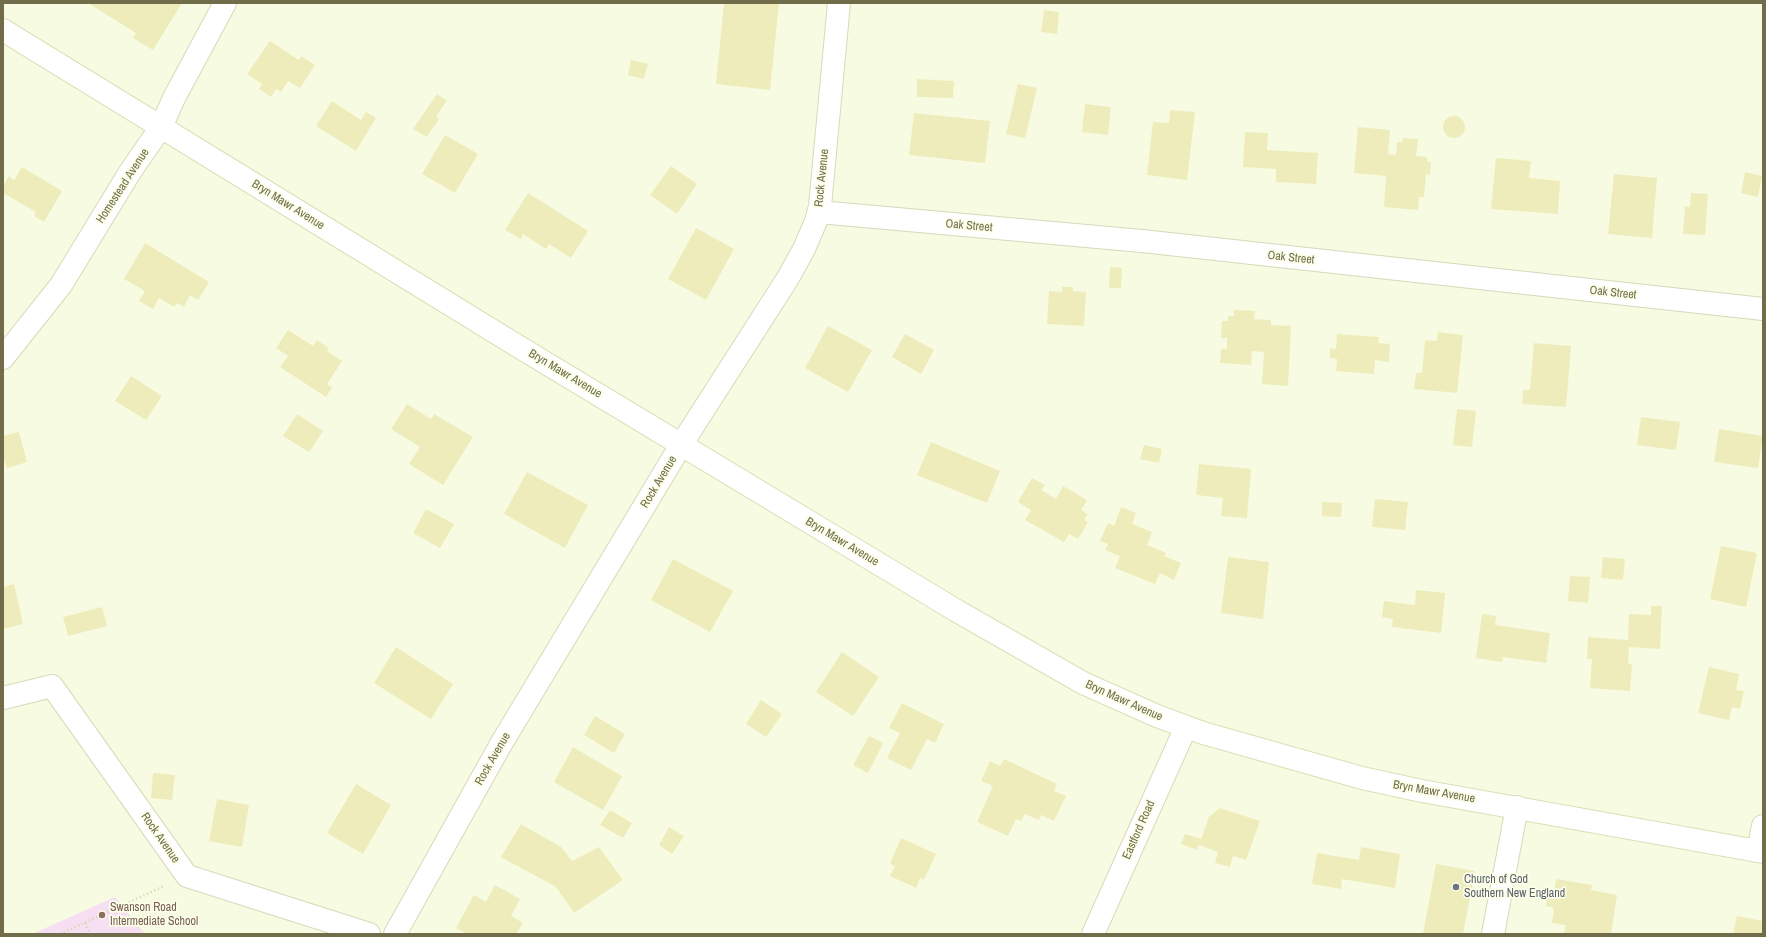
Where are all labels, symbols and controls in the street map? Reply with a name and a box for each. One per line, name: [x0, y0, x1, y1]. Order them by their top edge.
street label: Homestead Avenue: [93, 146, 153, 226]
street label: Rock Avenue: [812, 148, 832, 208]
street label: Bryn Mawr Avenue: [249, 177, 327, 233]
street label: Oak Street: [945, 217, 993, 235]
street label: Oak Street: [1267, 248, 1315, 268]
street label: Oak Street: [1589, 283, 1637, 303]
street label: Bryn Mawr Avenue: [526, 346, 604, 402]
street label: Rock Avenue: [638, 453, 680, 511]
street label: Bryn Mawr Avenue: [803, 514, 881, 570]
street label: Bryn Mawr Avenue: [1083, 678, 1165, 724]
street label: Rock Avenue: [472, 730, 514, 788]
street label: Bryn Mawr Avenue: [1392, 778, 1476, 806]
street label: Eastford Road: [1120, 798, 1158, 862]
street label: Rock Avenue: [137, 810, 183, 866]
place label: Church of God Southern New England: [1464, 873, 1565, 901]
marker: Church of God Southern New England: [1451, 882, 1461, 892]
place label: Swanson Road Intermediate School: [110, 901, 198, 929]
marker: Swanson Road Intermediate School: [97, 910, 107, 920]

